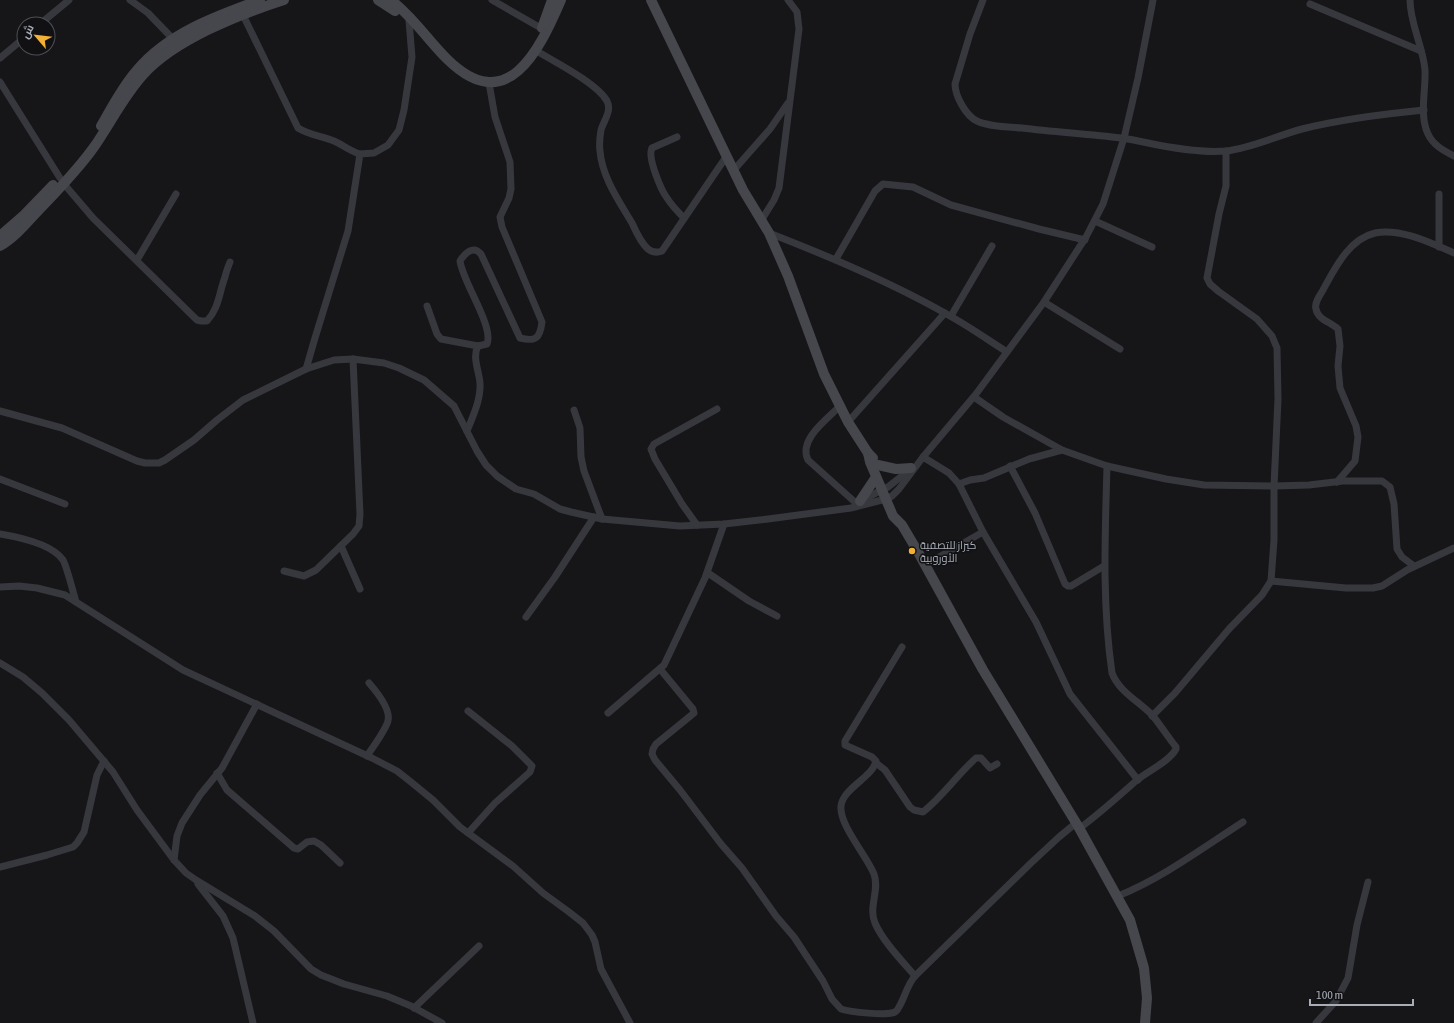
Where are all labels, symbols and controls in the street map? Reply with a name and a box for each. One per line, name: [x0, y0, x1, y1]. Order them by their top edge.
north arrow: [16, 16, 56, 56]
text: ش: [19, 22, 37, 41]
place label: كيراز للتصفية الأوروبية: [920, 539, 977, 565]
marker: كيراز للتصفية الأوروبية: [907, 546, 917, 556]
scale bar: [1310, 981, 1413, 1007]
text: 100 m: [1316, 988, 1343, 1002]

